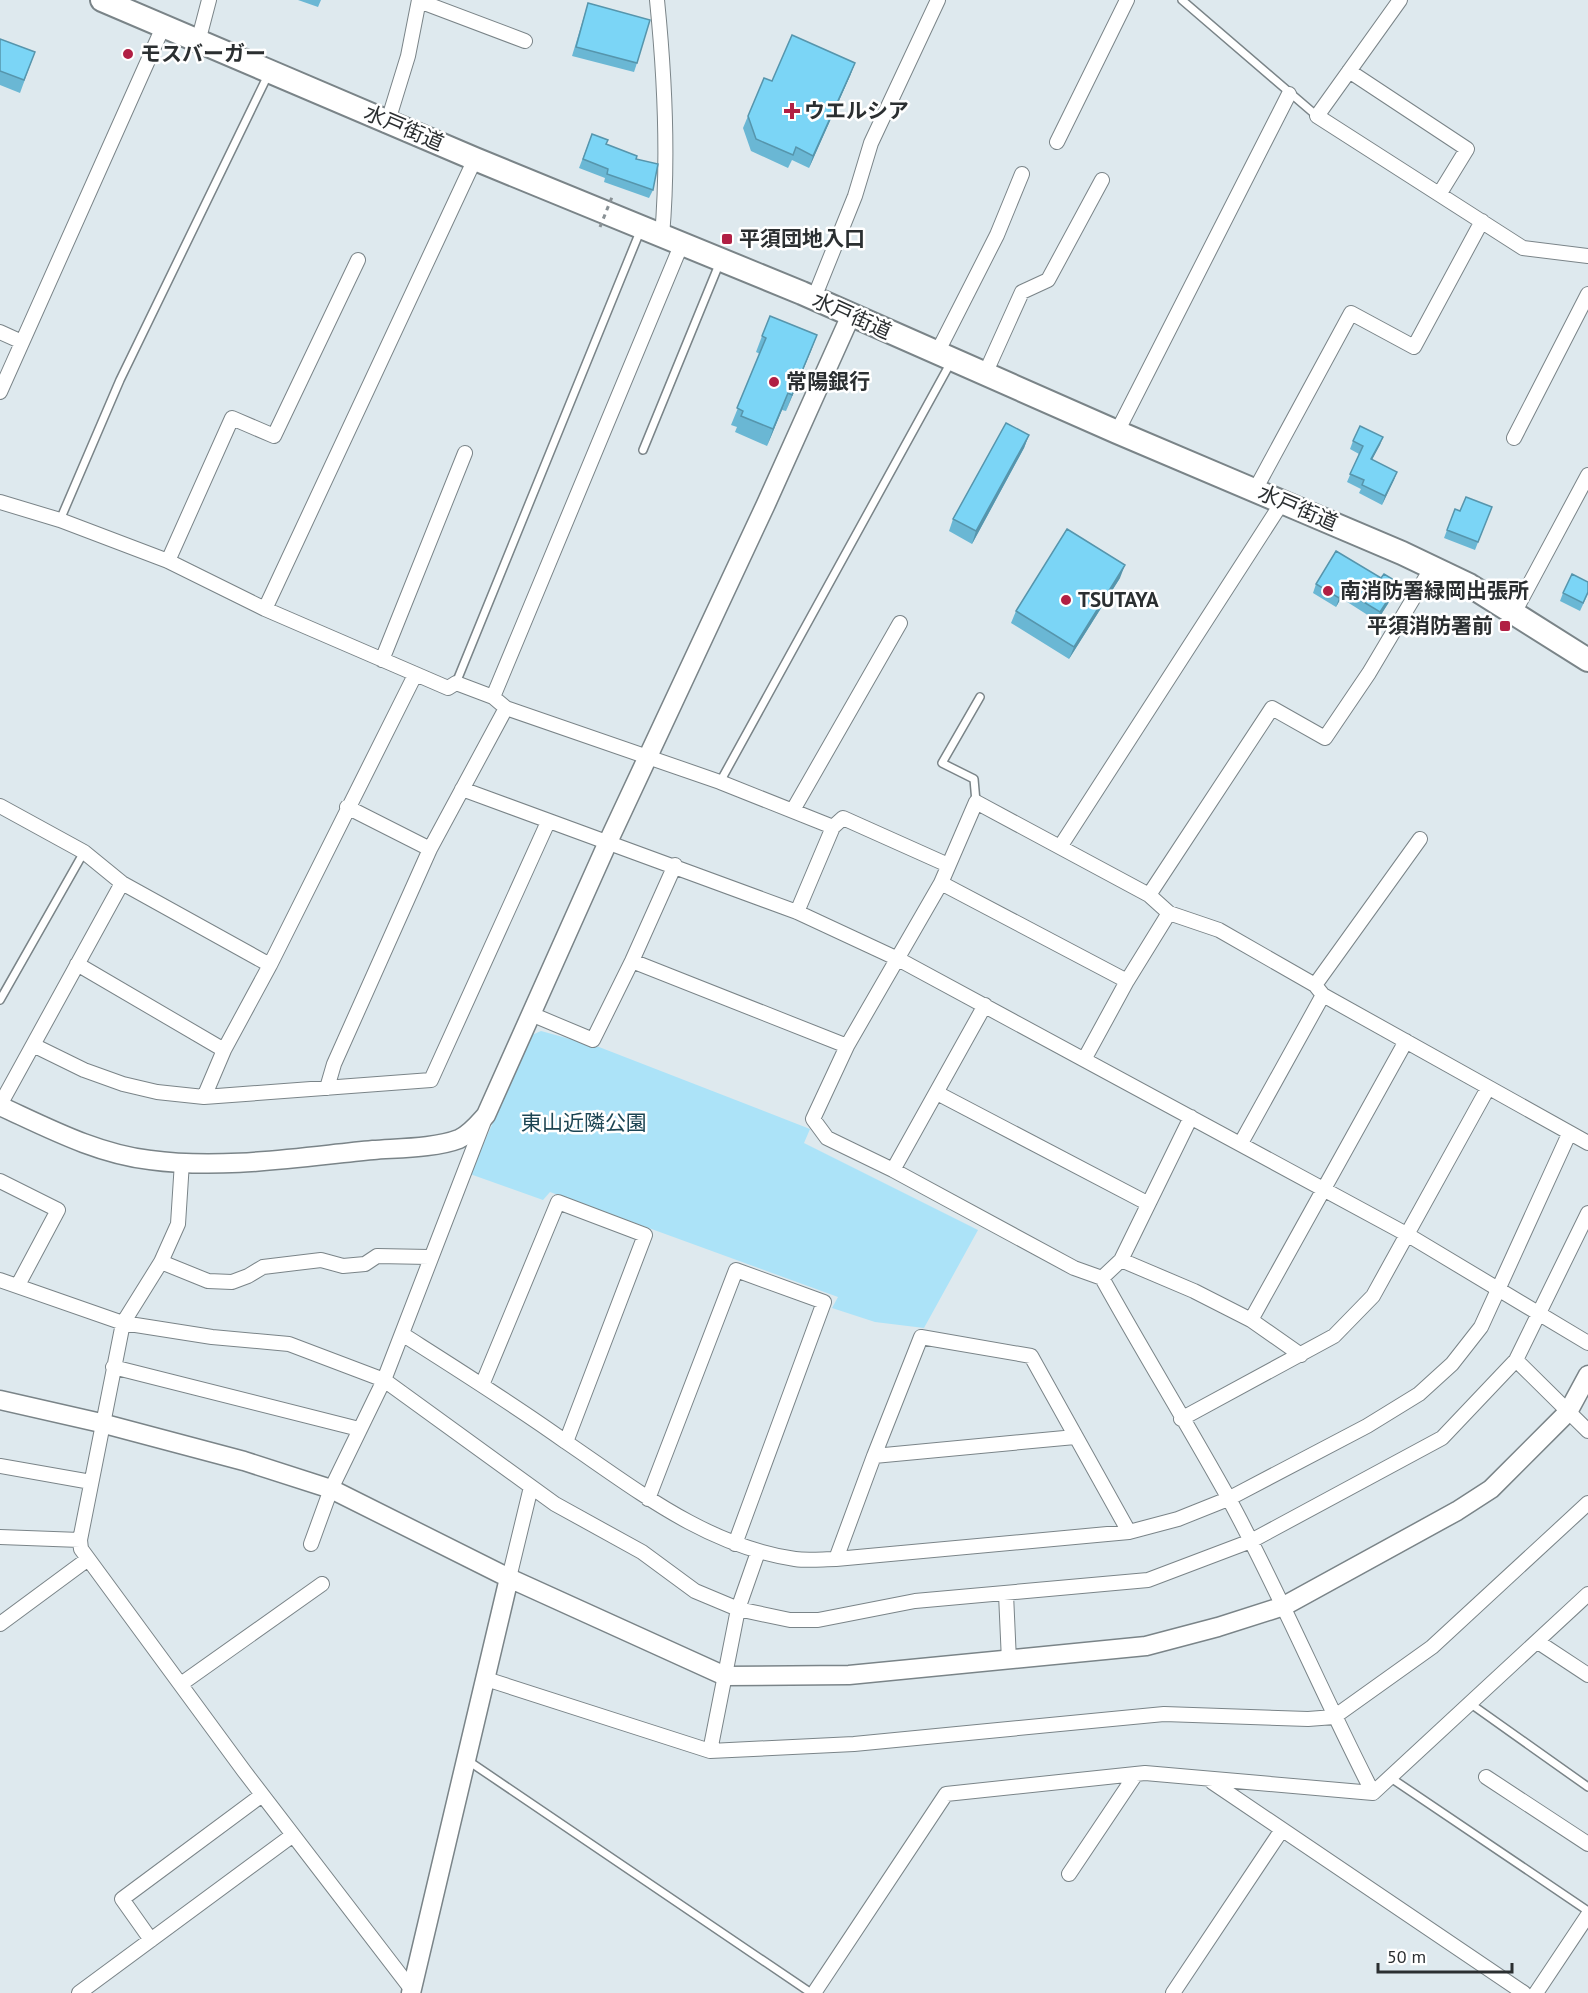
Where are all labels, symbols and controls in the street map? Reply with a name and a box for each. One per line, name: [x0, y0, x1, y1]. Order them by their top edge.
place label: モスバーガー: [140, 40, 266, 67]
marker: モスバーガー: [121, 47, 135, 61]
place label: ウエルシア: [804, 97, 909, 124]
street label: 水戸街道: [360, 99, 448, 156]
marker: ウエルシア: [785, 104, 799, 118]
place label: 平須団地入口: [739, 225, 865, 252]
marker: 平須団地入口: [720, 232, 734, 246]
street label: 水戸街道: [808, 286, 896, 345]
place label: 常陽銀行: [786, 368, 870, 395]
marker: 常陽銀行: [767, 375, 781, 389]
street label: 水戸街道: [1254, 479, 1342, 536]
place label: 南消防署緑岡出張所: [1340, 577, 1529, 604]
marker: 南消防署緑岡出張所: [1321, 584, 1335, 598]
place label: TSUTAYA: [1078, 586, 1159, 613]
marker: TSUTAYA: [1059, 593, 1073, 607]
place label: 平須消防署前: [1367, 612, 1493, 639]
marker: 平須消防署前: [1498, 619, 1512, 633]
park label: 東山近隣公園: [521, 1109, 647, 1136]
scale bar: [1378, 1936, 1512, 1974]
text: 50 m: [1387, 1945, 1426, 1968]

